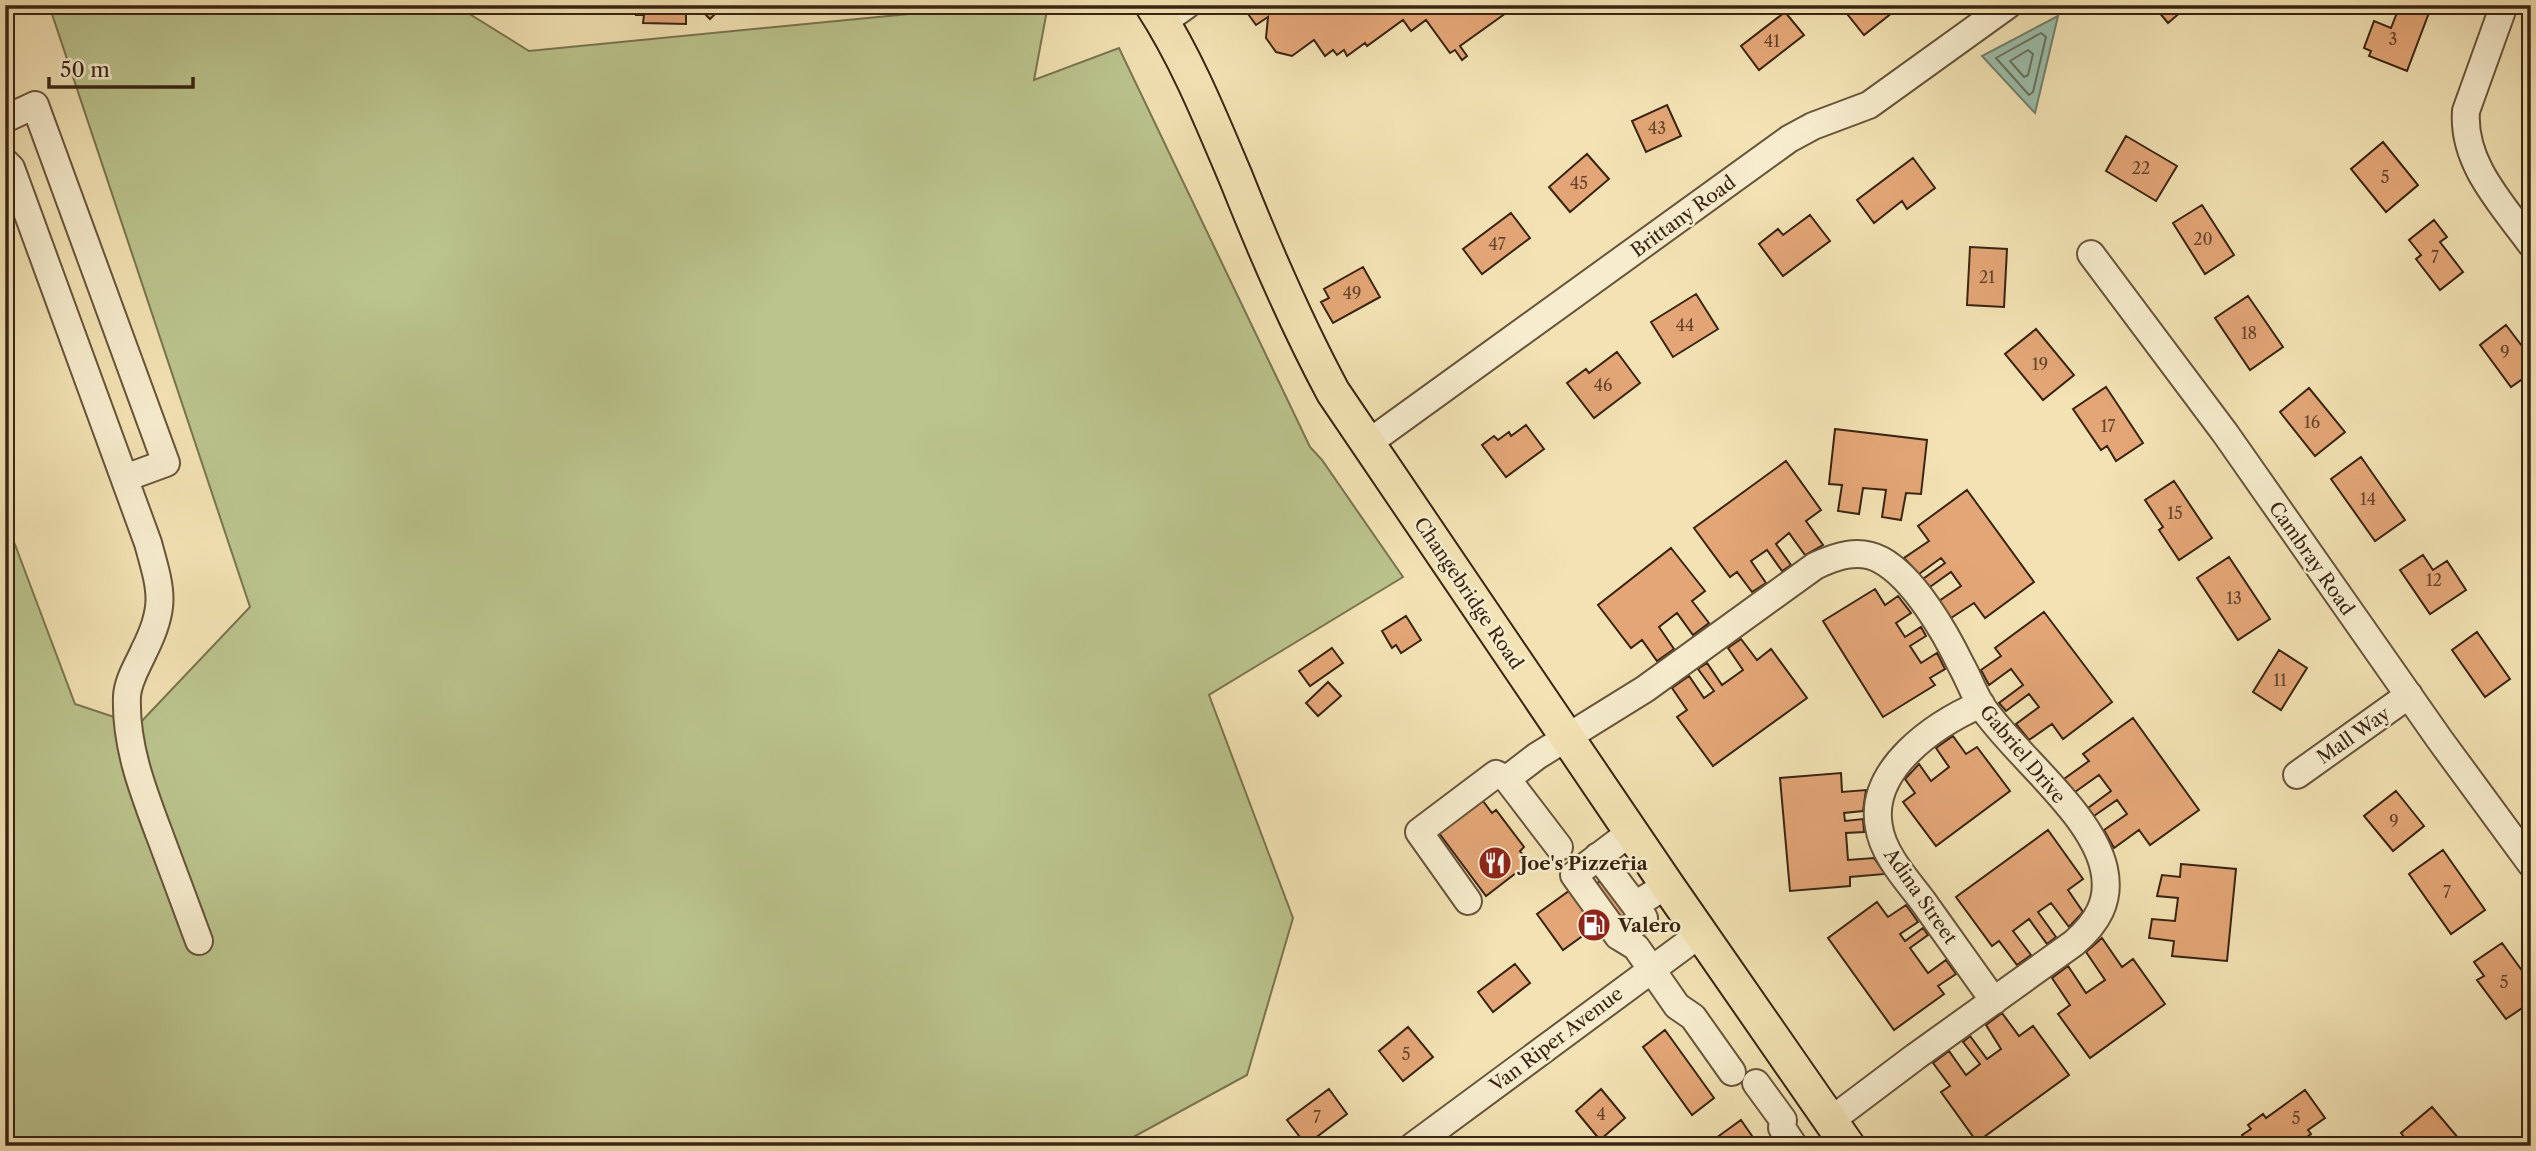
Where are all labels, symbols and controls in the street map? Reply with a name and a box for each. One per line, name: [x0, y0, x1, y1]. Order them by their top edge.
house number: 3: [2389, 29, 2397, 49]
house number: 41: [1764, 31, 1780, 51]
scale bar: [49, 46, 192, 90]
text: 50 m: [60, 57, 110, 82]
house number: 43: [1648, 118, 1666, 138]
house number: 22: [2132, 158, 2150, 178]
house number: 5: [2381, 167, 2389, 187]
street label: Brittany Road: [1626, 170, 1741, 262]
house number: 45: [1570, 173, 1588, 193]
house number: 20: [2193, 229, 2213, 249]
house number: 47: [1488, 234, 1506, 254]
house number: 7: [2431, 247, 2439, 267]
house number: 21: [1979, 267, 1995, 287]
house number: 49: [1343, 283, 1361, 303]
house number: 44: [1676, 315, 1694, 335]
house number: 18: [2241, 323, 2257, 343]
house number: 9: [2500, 342, 2510, 362]
house number: 19: [2032, 354, 2048, 374]
house number: 46: [1594, 375, 1612, 395]
house number: 16: [2304, 412, 2320, 432]
house number: 17: [2101, 416, 2115, 436]
house number: 14: [2360, 489, 2376, 509]
street label: Cambray Road: [2264, 497, 2359, 620]
house number: 15: [2167, 503, 2183, 523]
street label: Changebridge Road: [1409, 513, 1528, 674]
house number: 12: [2426, 570, 2442, 590]
house number: 13: [2226, 588, 2242, 608]
house number: 11: [2273, 670, 2287, 690]
street label: Gabriel Drive: [1975, 700, 2070, 808]
street label: Mall Way: [2312, 702, 2395, 769]
house number: 9: [2389, 811, 2399, 831]
street label: Adina Street: [1879, 843, 1962, 949]
restaurant icon: Joe's Pizzeria: [1476, 844, 1514, 882]
place label: Joe's Pizzeria: [1517, 852, 1649, 875]
house number: 7: [2443, 882, 2451, 902]
fuel station icon: Valero: [1575, 906, 1613, 944]
place label: Valero: [1617, 914, 1681, 937]
house number: 5: [2500, 972, 2508, 992]
street label: Van Riper Avenue: [1485, 982, 1627, 1097]
house number: 5: [1402, 1044, 1410, 1064]
house number: 4: [1596, 1104, 1606, 1124]
house number: 7: [1313, 1107, 1321, 1127]
house number: 5: [2292, 1108, 2300, 1128]

